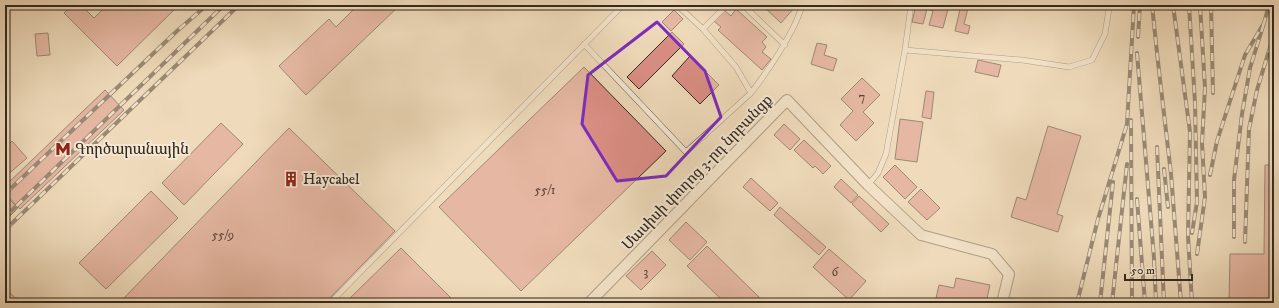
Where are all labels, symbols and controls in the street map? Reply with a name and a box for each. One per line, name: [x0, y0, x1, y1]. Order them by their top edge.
house number: 7: [859, 89, 866, 105]
street label: Մասիսի փողոց 3-րդ նրբանցք: [618, 91, 777, 254]
metro station icon: Գործարանային: [54, 140, 72, 158]
place label: Գործարանային: [75, 140, 189, 159]
building icon: Haycabel: [282, 170, 300, 188]
place label: Haycabel: [303, 170, 360, 189]
house number: 55/1: [535, 182, 556, 198]
house number: 55/9: [212, 227, 234, 243]
scale bar: [1125, 256, 1192, 282]
text: 50 m: [1131, 263, 1155, 278]
house number: 3: [644, 264, 649, 280]
house number: 6: [832, 264, 840, 280]

